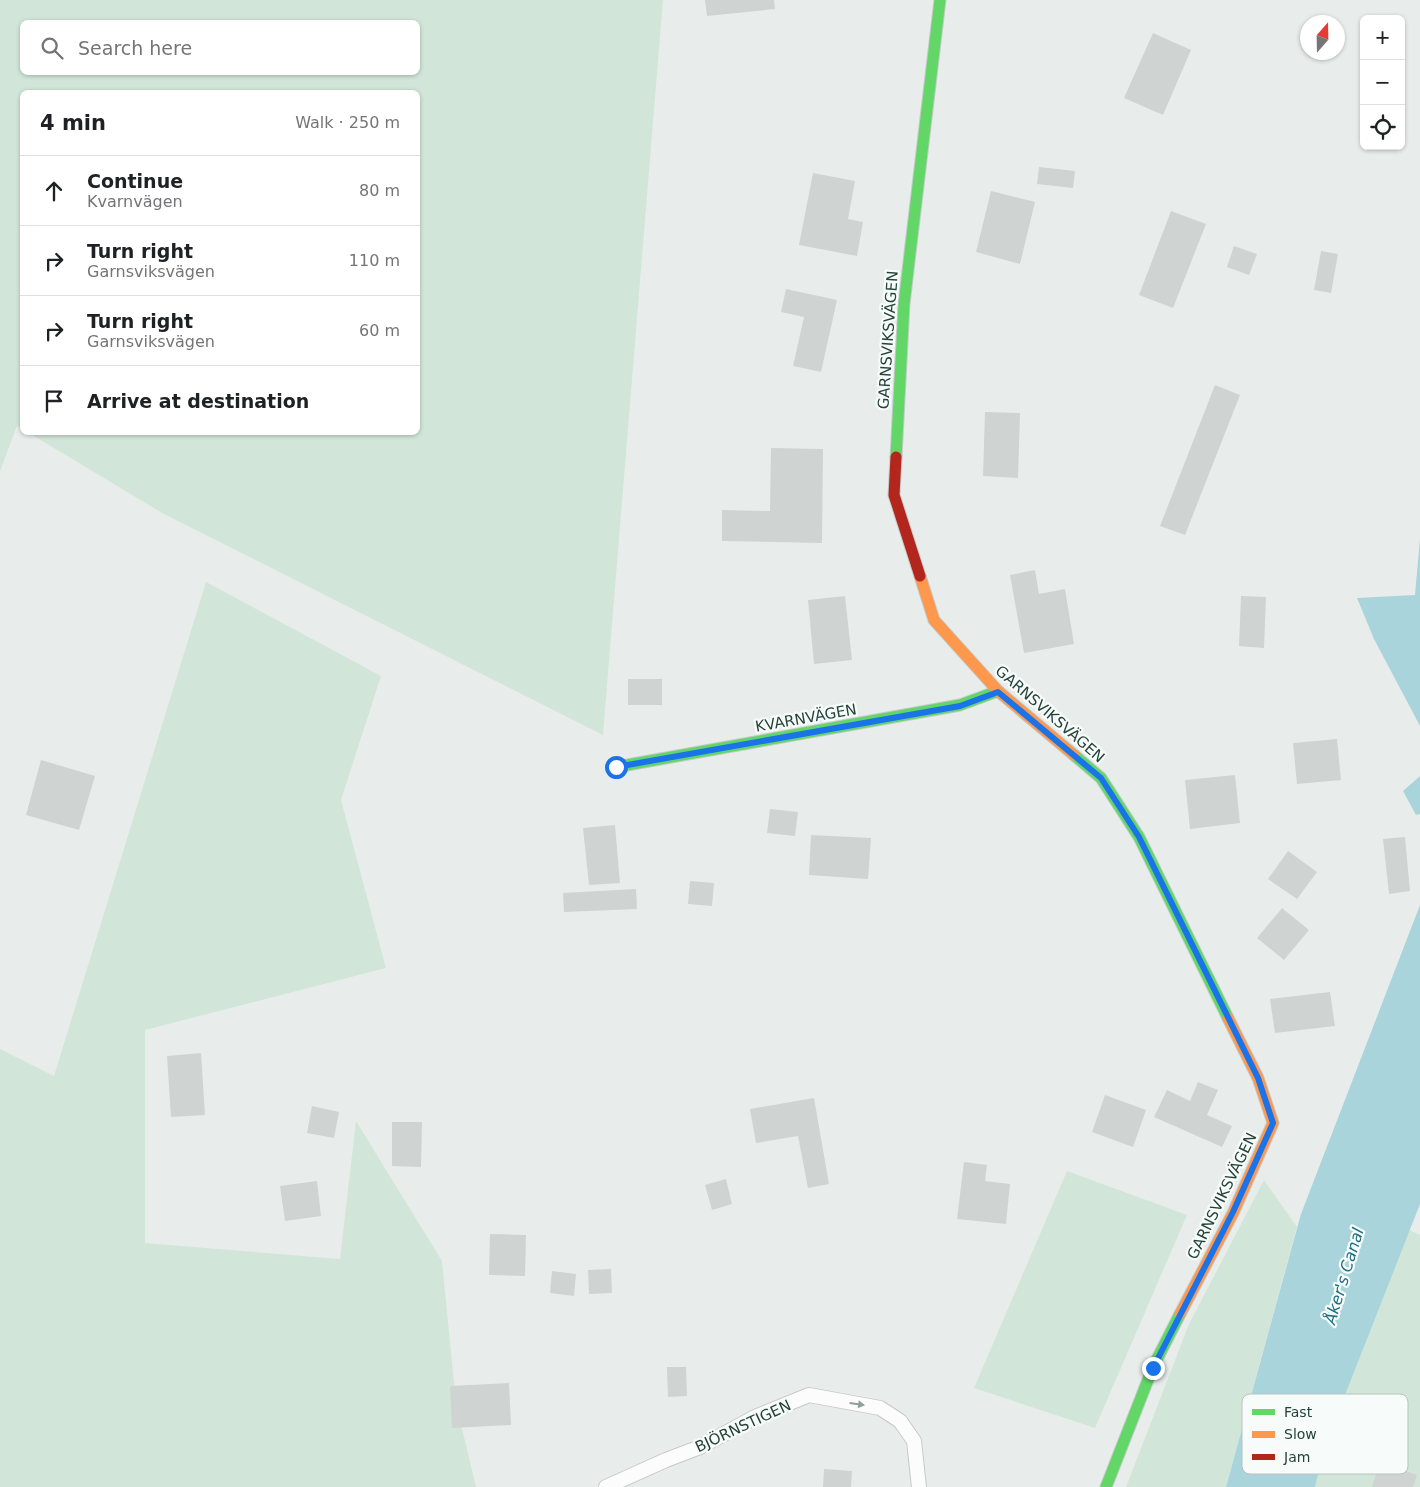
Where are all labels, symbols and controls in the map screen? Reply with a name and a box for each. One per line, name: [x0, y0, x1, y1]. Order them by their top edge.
north arrow: [1300, 15, 1345, 60]
map controls: [1360, 15, 1405, 150]
button: +: [1360, 15, 1405, 60]
search box: [20, 20, 420, 75]
icon: search: [38, 34, 66, 62]
text: Search here: [78, 37, 192, 59]
button: −: [1360, 60, 1405, 105]
button: locate: [1360, 105, 1405, 150]
text: 4 min: [40, 111, 106, 135]
text: Walk · 250 m: [295, 113, 400, 132]
text: Continue: [87, 170, 183, 192]
icon: ahead: [40, 177, 68, 205]
text: 80 m: [359, 181, 400, 200]
text: Kvarnvägen: [87, 192, 183, 211]
text: Turn right: [87, 240, 193, 262]
icon: right: [40, 247, 68, 275]
text: 110 m: [349, 251, 400, 270]
text: Garnsviksvägen: [87, 262, 215, 281]
street label: GARNSVIKSVÄGEN: [873, 270, 902, 410]
text: Turn right: [87, 310, 193, 332]
icon: right: [40, 317, 68, 345]
text: 60 m: [359, 321, 400, 340]
text: Garnsviksvägen: [87, 332, 215, 351]
icon: arrive: [40, 387, 68, 415]
text: Arrive at destination: [87, 390, 309, 412]
street label: GARNSVIKSVÄGEN: [992, 661, 1109, 766]
street label: KVARNVÄGEN: [754, 699, 858, 736]
route start: [605, 756, 628, 779]
street label: GARNSVIKSVÄGEN: [1183, 1129, 1260, 1262]
water label: Åker's Canal: [1320, 1225, 1368, 1327]
route end: [1142, 1357, 1165, 1380]
legend: [1242, 1394, 1408, 1474]
street label: BJÖRNSTIGEN: [692, 1395, 794, 1456]
one-way arrow: [850, 1401, 866, 1409]
text: Fast: [1284, 1404, 1313, 1420]
text: Slow: [1284, 1426, 1317, 1442]
text: Jam: [1283, 1449, 1310, 1465]

